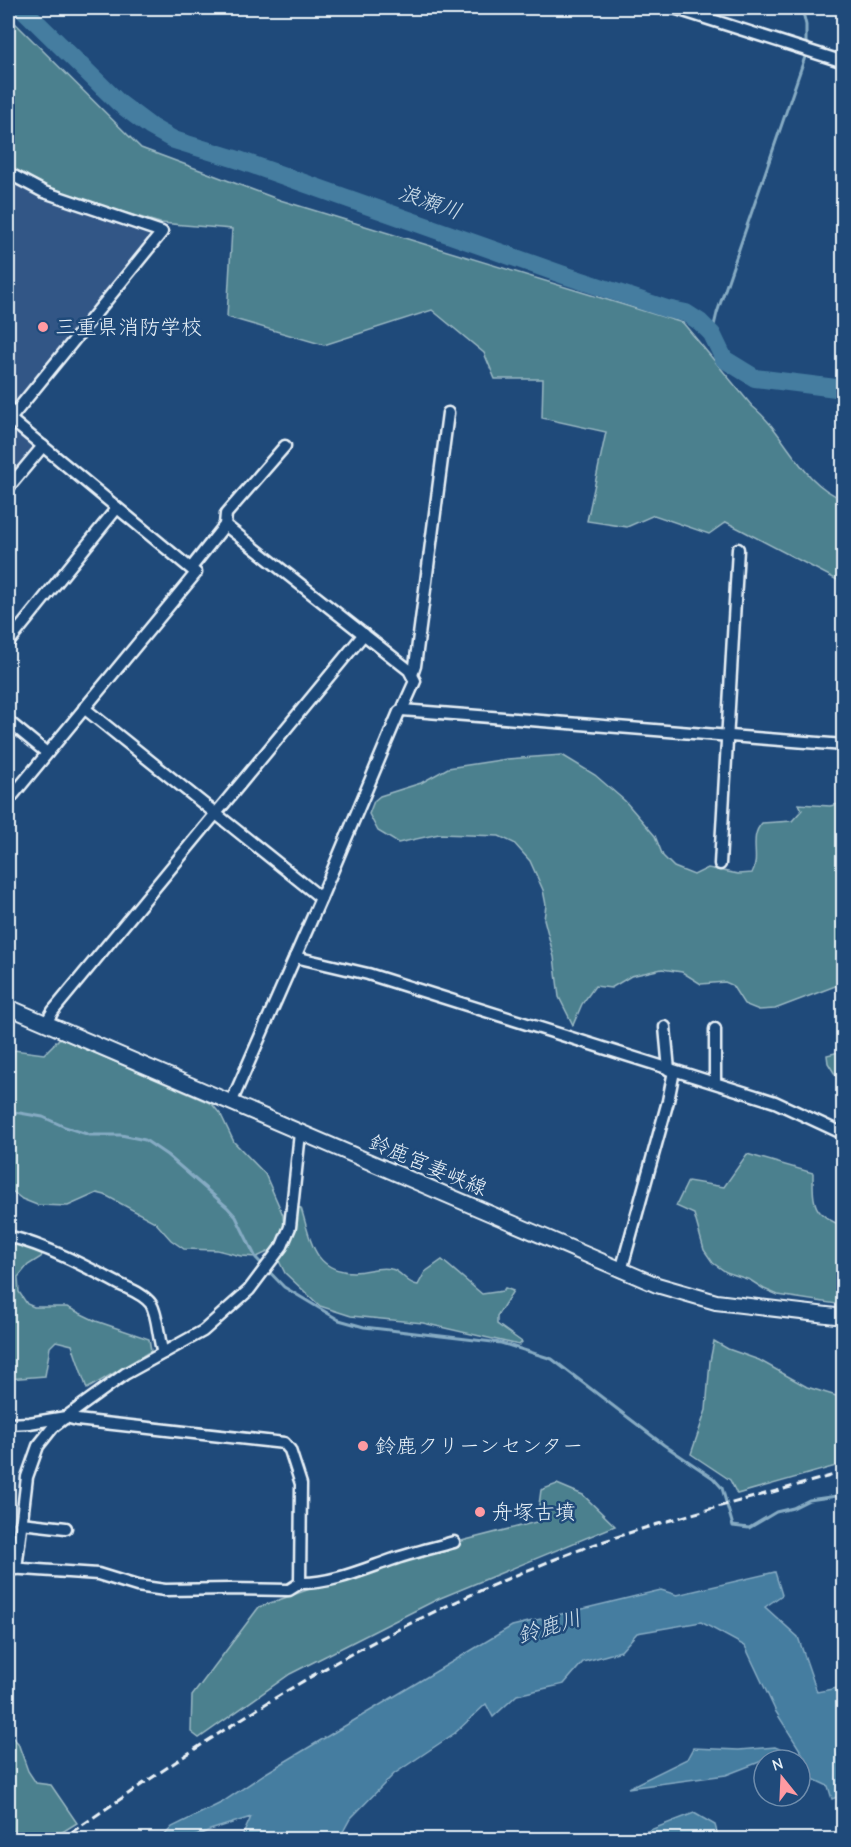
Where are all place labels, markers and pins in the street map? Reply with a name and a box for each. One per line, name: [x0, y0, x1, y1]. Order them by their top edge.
place label: 三重県消防学校: [55, 315, 202, 339]
marker: 三重県消防学校: [36, 320, 50, 334]
place label: 鈴鹿クリーンセンター: [375, 1434, 583, 1458]
marker: 鈴鹿クリーンセンター: [356, 1439, 370, 1453]
place label: 舟塚古墳: [492, 1500, 576, 1524]
marker: 舟塚古墳: [473, 1505, 487, 1519]

